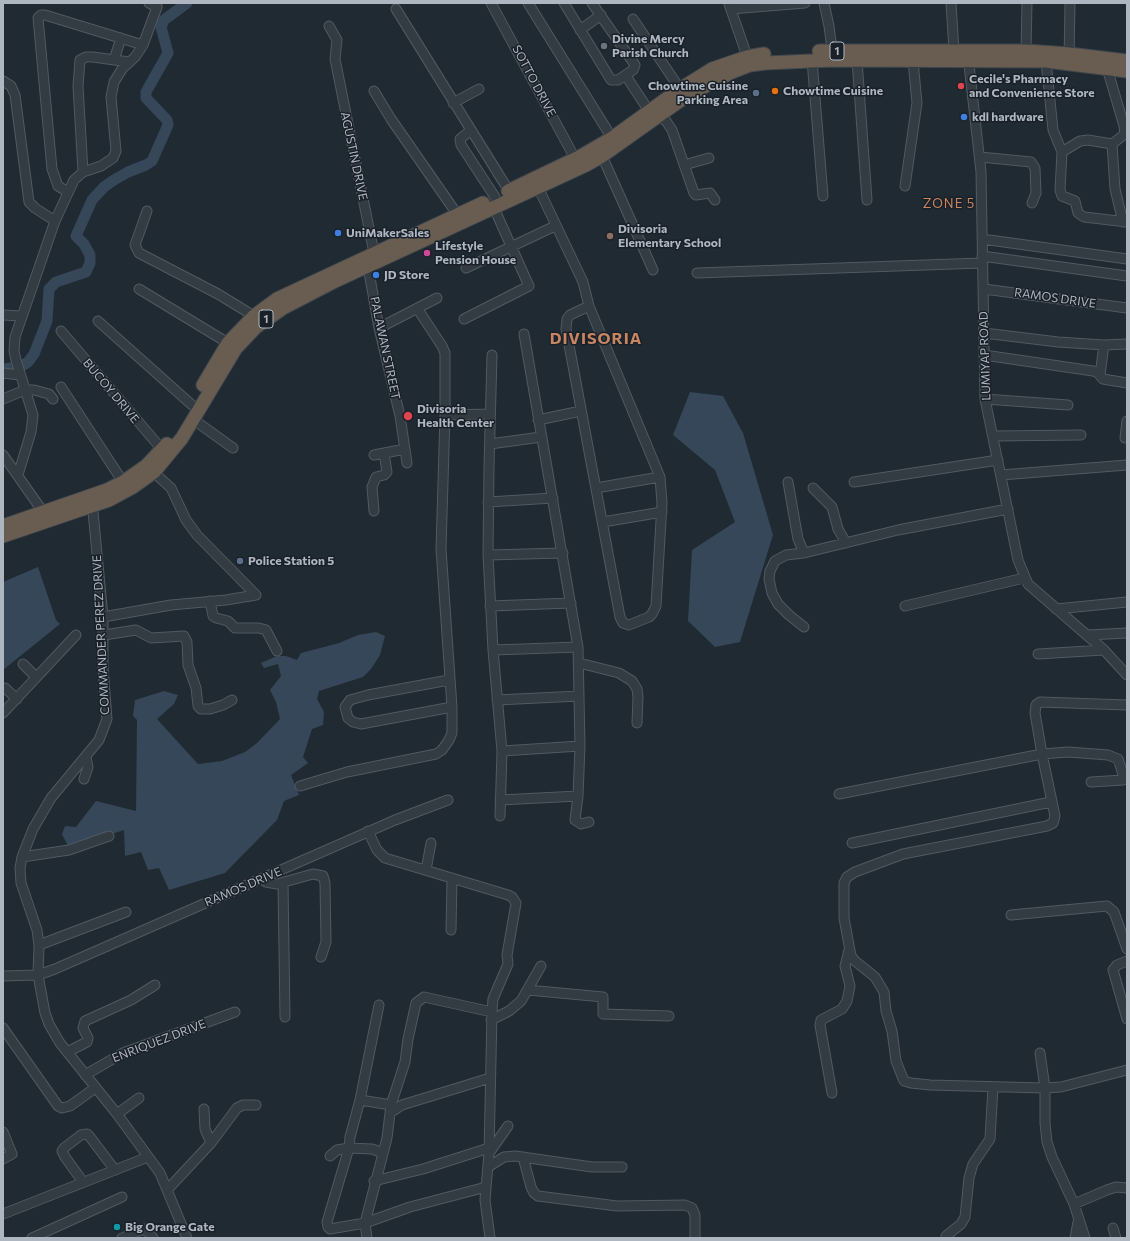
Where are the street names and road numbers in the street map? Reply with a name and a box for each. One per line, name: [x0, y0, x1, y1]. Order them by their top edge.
road number: 1: [830, 42, 844, 60]
street label: SOTTO DRIVE: [509, 43, 559, 119]
street label: AGUSTIN DRIVE: [338, 110, 370, 202]
street label: RAMOS DRIVE: [1013, 285, 1097, 311]
street label: PALAWAN STREET: [367, 295, 403, 401]
road number: 1: [259, 310, 273, 328]
street label: LUMIYAP ROAD: [976, 311, 994, 401]
street label: BUCOY DRIVE: [80, 356, 142, 426]
street label: COMMANDER PEREZ DRIVE: [90, 555, 112, 715]
street label: RAMOS DRIVE: [202, 864, 284, 910]
street label: ENRIQUEZ DRIVE: [110, 1017, 208, 1065]

